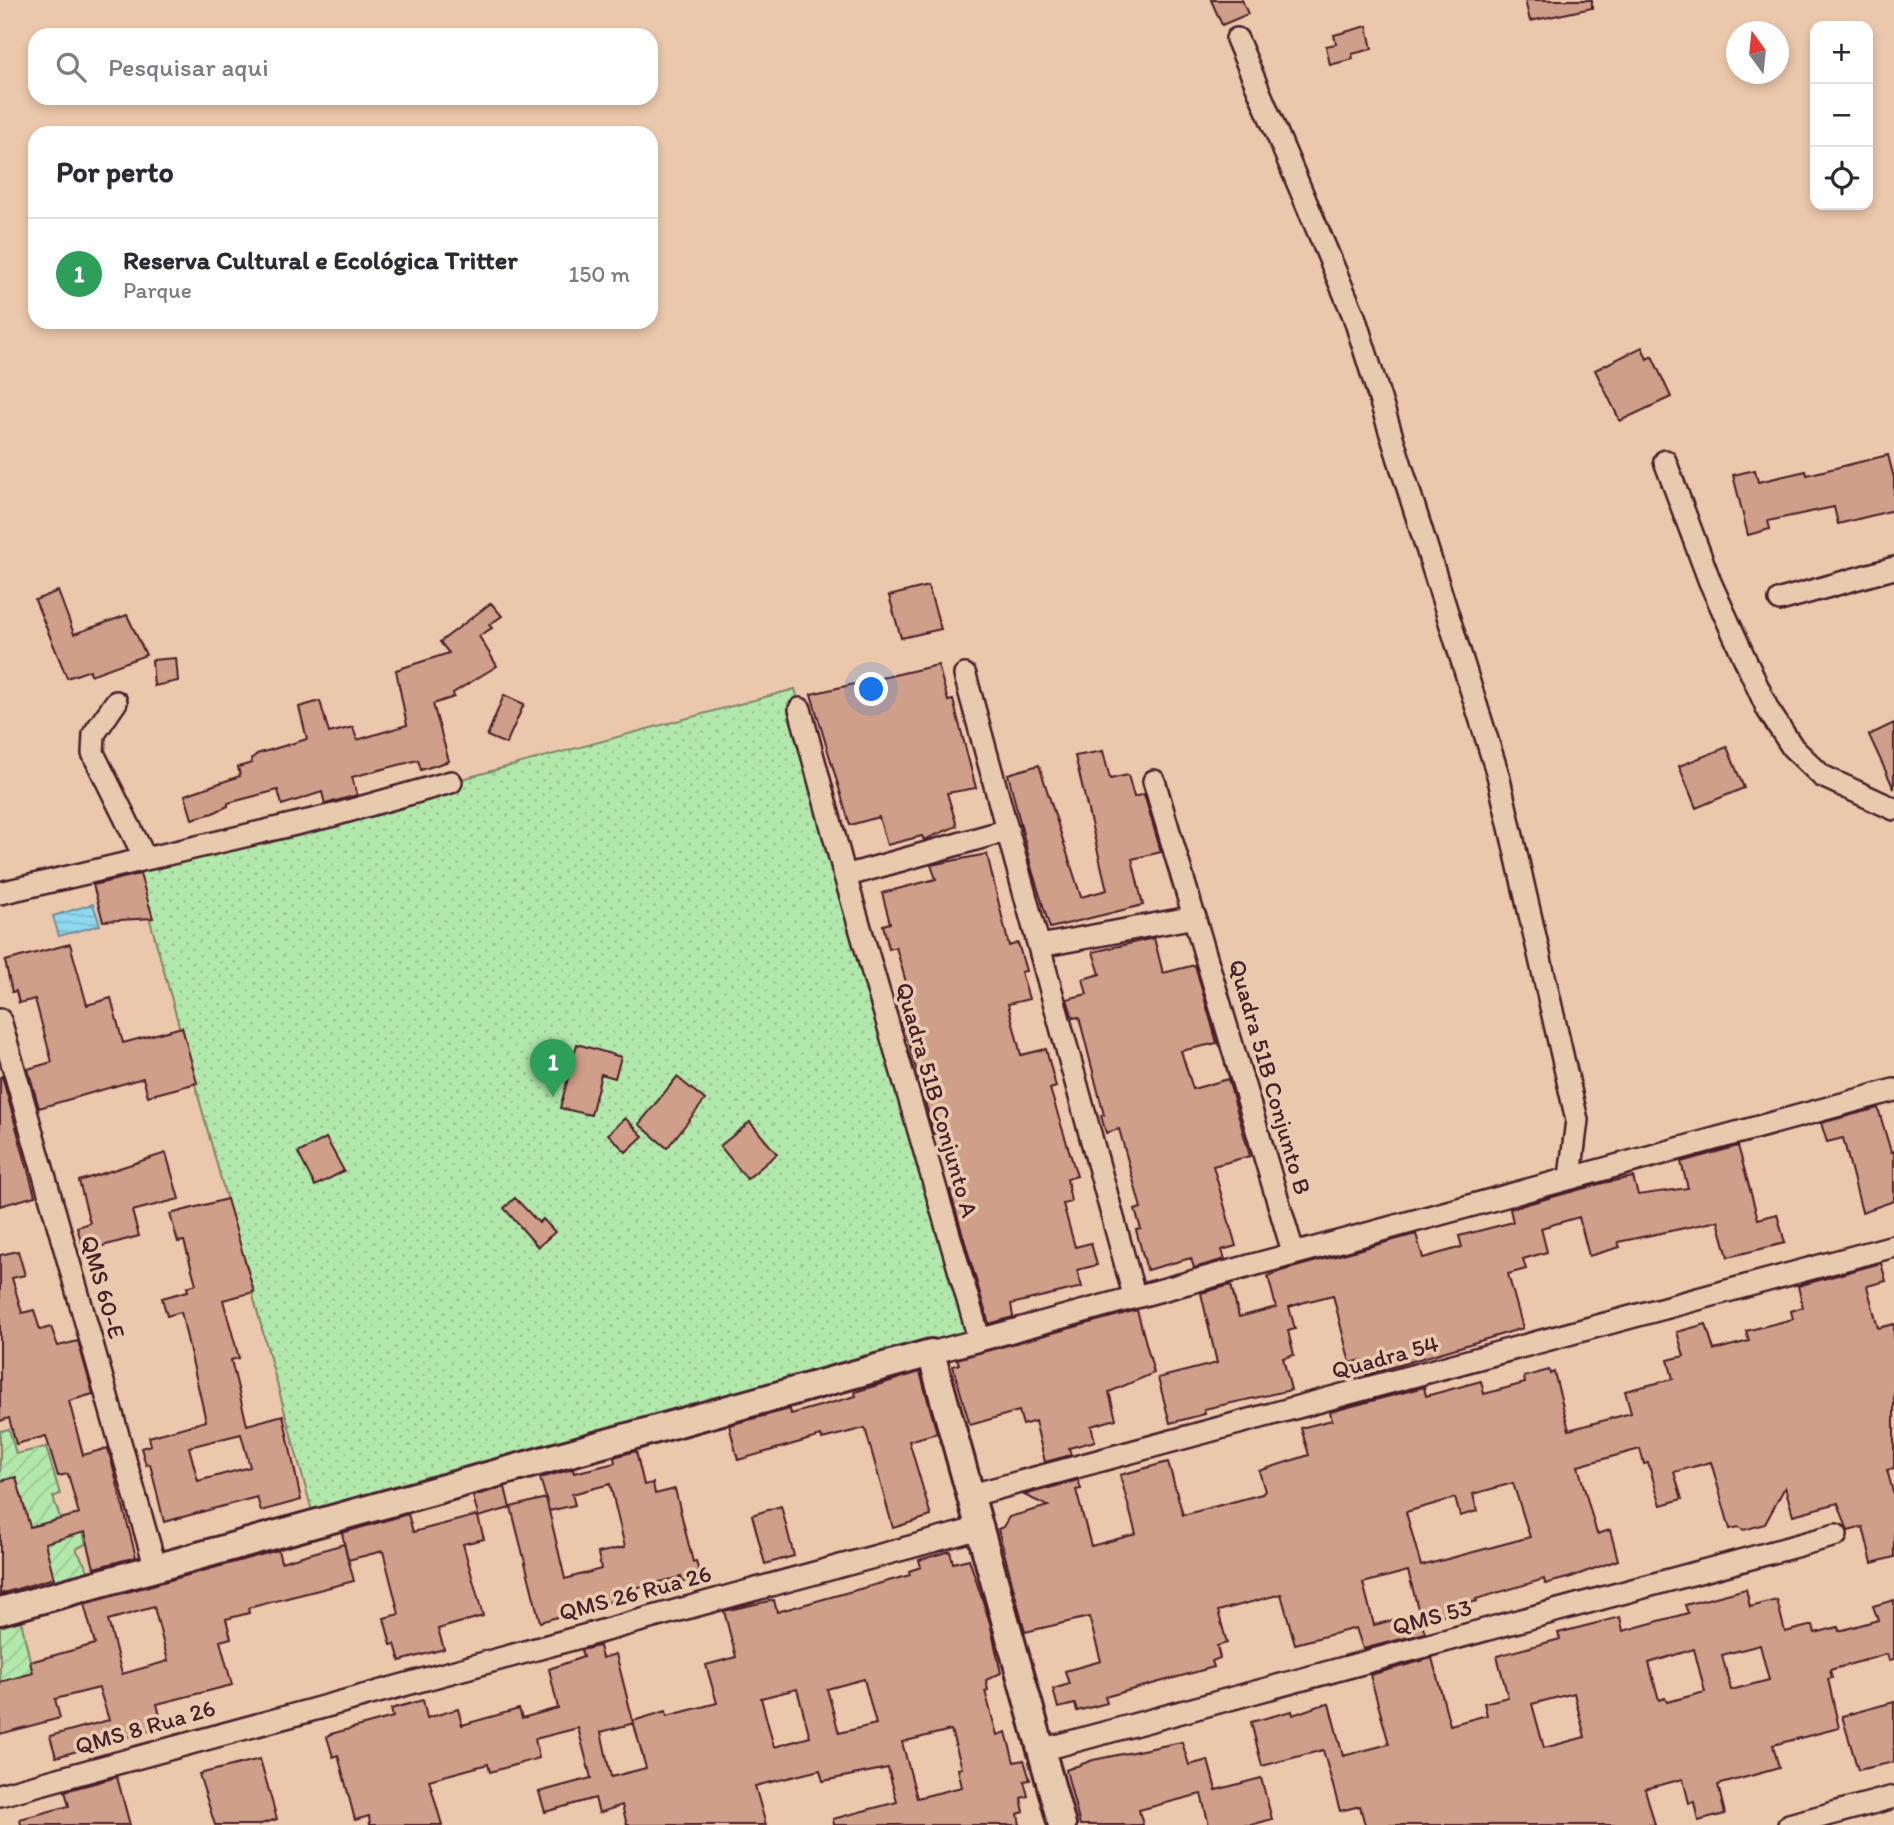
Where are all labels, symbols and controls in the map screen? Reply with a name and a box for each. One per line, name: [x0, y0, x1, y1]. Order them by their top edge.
north arrow: [1726, 21, 1789, 84]
map controls: [1810, 21, 1873, 210]
button: +: [1810, 21, 1873, 84]
search box: [28, 28, 658, 105]
icon: search: [52, 48, 90, 86]
text: Pesquisar aqui: [108, 51, 269, 83]
button: −: [1810, 84, 1873, 147]
button: locate: [1810, 147, 1873, 210]
text: Por perto: [56, 153, 174, 190]
text: Reserva Cultural e Ecológica Tritter: [123, 244, 518, 276]
text: 1: [74, 260, 84, 288]
text: 150 m: [569, 260, 630, 288]
text: Parque: [123, 276, 192, 304]
your location: [854, 672, 888, 706]
street label: Quadra 51B Conjunto B: [1223, 956, 1318, 1198]
street label: Quadra 51B Conjunto A: [890, 979, 985, 1221]
pin: 1: [530, 1039, 576, 1097]
street label: QMS 60-E: [75, 1232, 132, 1342]
street label: Quadra 54: [1328, 1328, 1442, 1385]
street label: QMS 26 Rua 26: [555, 1558, 714, 1627]
street label: QMS 53: [1389, 1592, 1475, 1641]
street label: QMS 8 Rua 26: [71, 1693, 218, 1760]

